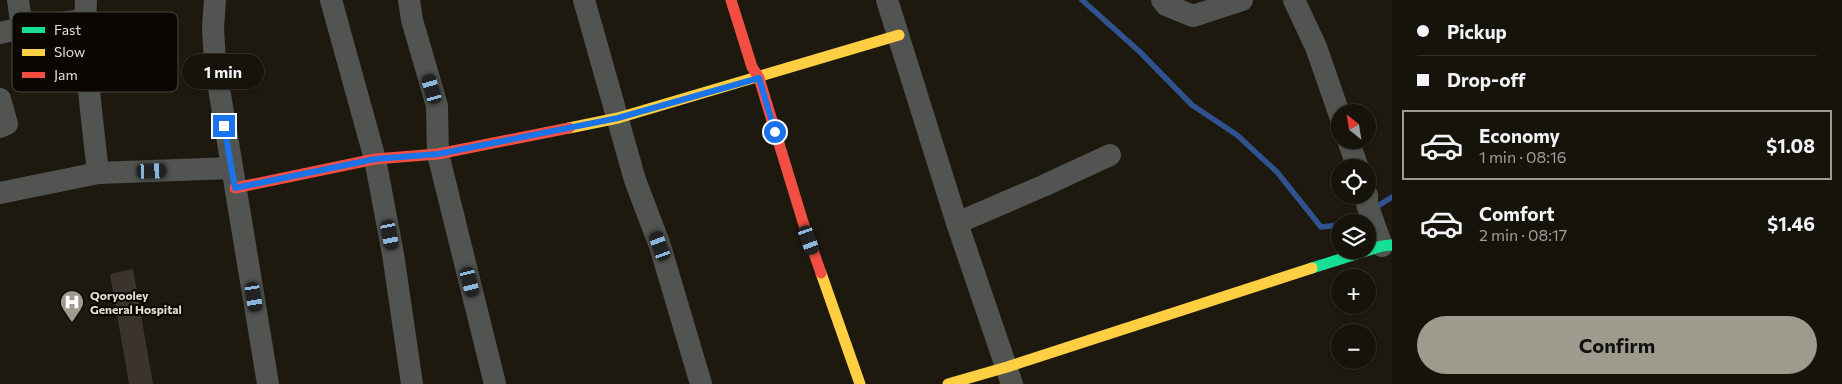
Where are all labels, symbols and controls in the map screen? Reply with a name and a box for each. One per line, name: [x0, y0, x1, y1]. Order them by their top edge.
legend: [12, 12, 178, 92]
text: Pickup: [1447, 20, 1507, 43]
text: Fast: [54, 21, 81, 38]
text: Slow: [54, 43, 85, 60]
callout: 1 min: [183, 54, 265, 88]
text: 1 min: [204, 62, 242, 81]
text: Jam: [54, 66, 78, 83]
text: Drop-off: [1447, 68, 1526, 91]
car: [420, 73, 443, 105]
north arrow: [1331, 104, 1376, 149]
map controls: [1331, 104, 1376, 369]
route end: [213, 115, 235, 137]
route start: [764, 121, 786, 143]
icon: car: [1419, 123, 1464, 168]
text: Economy: [1479, 124, 1560, 147]
text: $1.08: [1766, 134, 1815, 157]
text: 1 min · 08:16: [1479, 147, 1567, 166]
button: locate: [1331, 159, 1376, 204]
car: [136, 163, 167, 179]
icon: car: [1419, 201, 1464, 246]
text: Comfort: [1479, 202, 1555, 225]
text: $1.46: [1767, 212, 1815, 235]
button: layers: [1331, 214, 1376, 259]
car: [379, 219, 400, 251]
car: [796, 223, 821, 257]
text: 2 min · 08:17: [1479, 225, 1567, 244]
car: [647, 229, 672, 263]
car: [459, 266, 480, 298]
button: +: [1331, 269, 1376, 314]
car: [244, 281, 263, 313]
place label: Qoryooley General Hospital: [90, 288, 182, 316]
hospital icon: Qoryooley General Hospital: [59, 289, 85, 323]
button: Confirm: [1417, 316, 1817, 374]
button: −: [1331, 324, 1376, 369]

